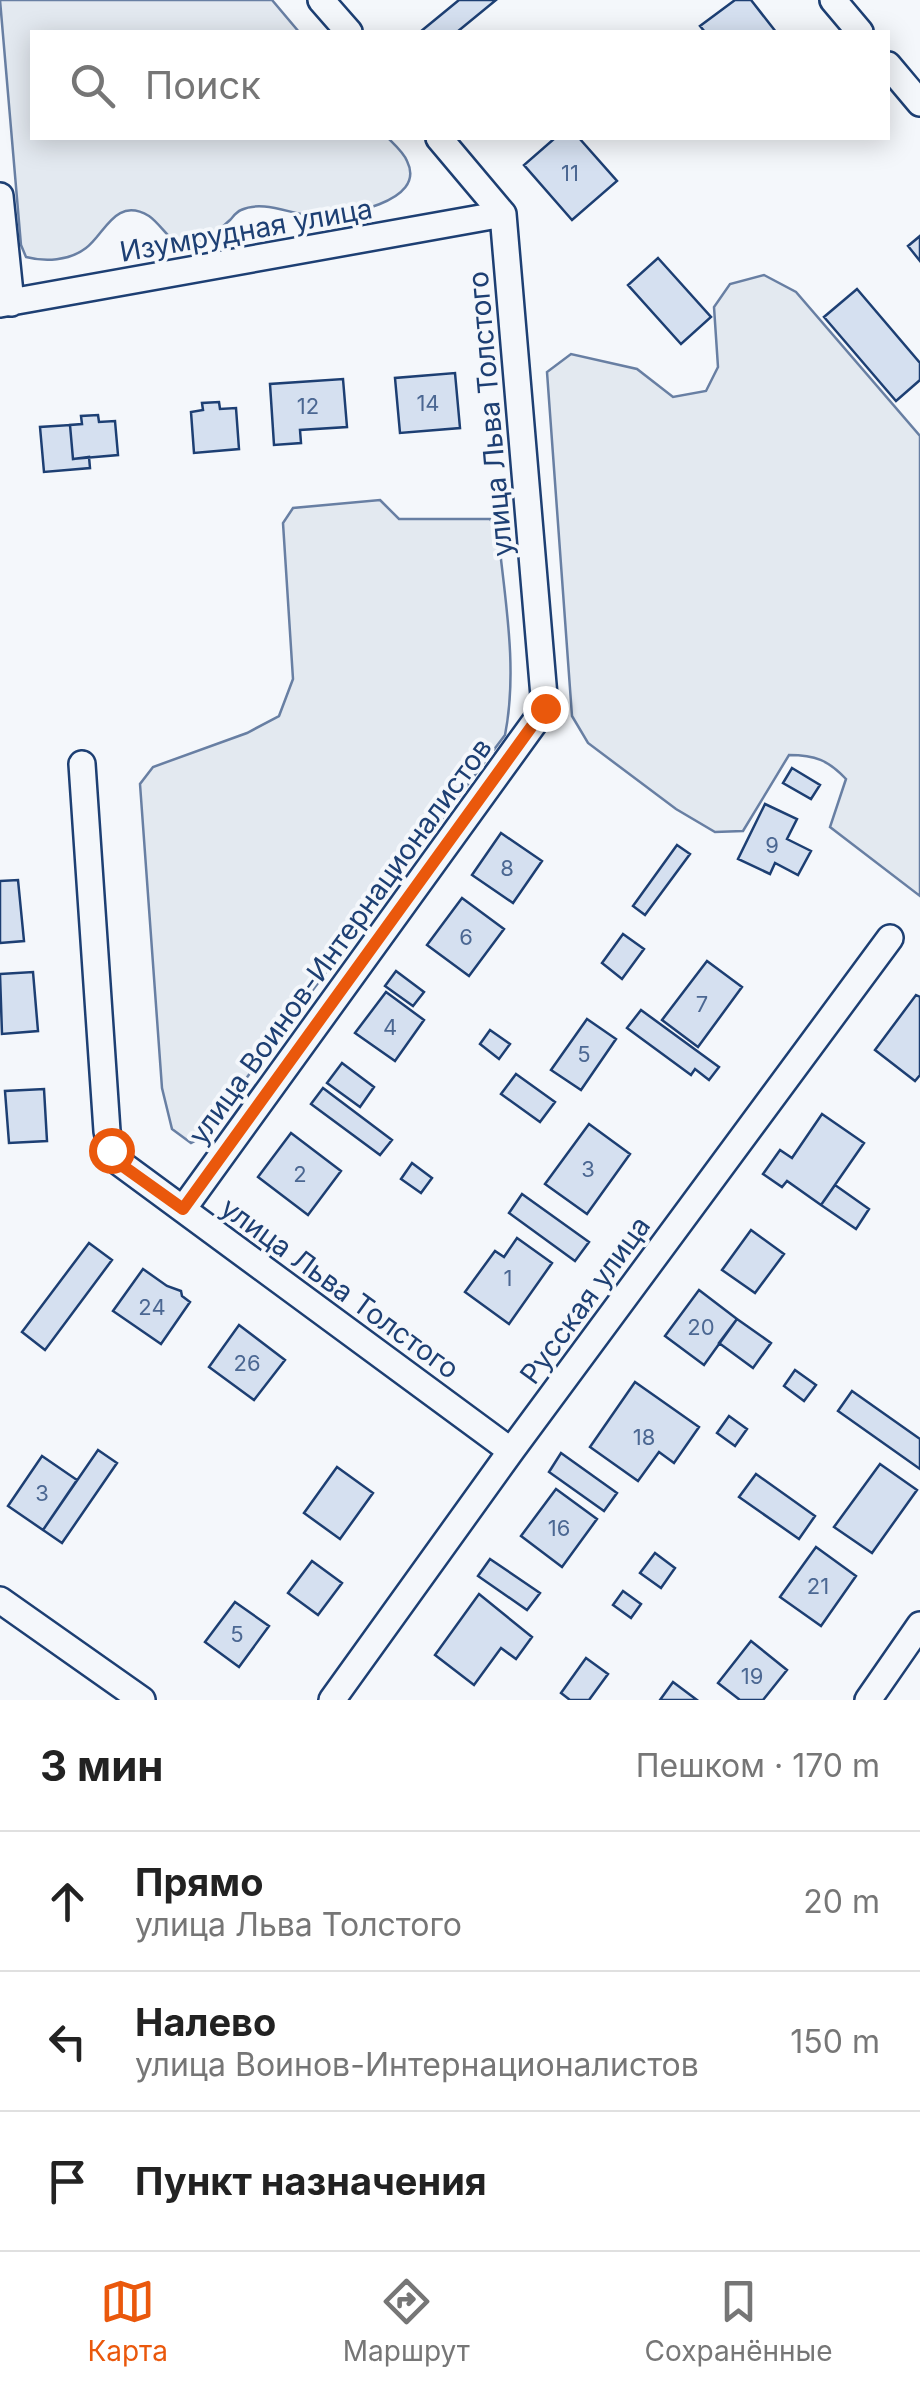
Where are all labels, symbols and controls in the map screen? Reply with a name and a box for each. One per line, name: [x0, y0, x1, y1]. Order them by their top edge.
search box: [30, 30, 890, 140]
icon: search: [65, 58, 120, 113]
text: Поиск: [145, 62, 261, 108]
house number: 11: [561, 160, 579, 186]
street label: Изумрудная улица: [117, 191, 375, 269]
street label: улица Льва Толстого: [461, 270, 519, 558]
house number: 14: [416, 390, 440, 416]
house number: 12: [297, 393, 319, 419]
route end: [523, 686, 569, 732]
street label: улица Воинов-Интернационалистов: [181, 731, 499, 1151]
house number: 9: [765, 832, 779, 858]
house number: 8: [500, 855, 514, 881]
house number: 6: [459, 924, 473, 950]
house number: 7: [696, 991, 708, 1017]
house number: 4: [383, 1014, 397, 1040]
house number: 5: [577, 1041, 591, 1067]
route start: [89, 1128, 135, 1174]
house number: 3: [581, 1156, 595, 1182]
house number: 2: [293, 1161, 307, 1187]
street label: улица Льва Толстого: [214, 1190, 466, 1386]
street label: Русская улица: [513, 1210, 657, 1390]
house number: 1: [504, 1265, 512, 1291]
house number: 24: [138, 1294, 166, 1320]
house number: 20: [687, 1314, 715, 1340]
house number: 26: [233, 1350, 261, 1376]
house number: 18: [633, 1424, 655, 1450]
house number: 3: [35, 1480, 49, 1506]
house number: 16: [548, 1515, 570, 1541]
house number: 21: [807, 1573, 829, 1599]
house number: 5: [230, 1621, 244, 1647]
house number: 19: [741, 1663, 763, 1689]
text: 3 мин: [40, 1740, 163, 1791]
text: Пешком · 170 m: [636, 1746, 880, 1785]
text: Прямо: [135, 1859, 263, 1905]
icon: ahead: [40, 1874, 95, 1929]
text: 20 m: [803, 1882, 880, 1921]
text: улица Льва Толстого: [135, 1905, 462, 1944]
text: Налево: [135, 1999, 276, 2045]
icon: left: [40, 2014, 95, 2069]
text: 150 m: [790, 2022, 880, 2061]
text: улица Воинов-Интернационалистов: [135, 2045, 699, 2084]
icon: arrive: [40, 2154, 95, 2209]
text: Пункт назначения: [135, 2158, 487, 2204]
tab: Карта: [87, 2274, 168, 2368]
tab: Маршрут: [343, 2274, 470, 2368]
tab: Сохранённые: [645, 2274, 833, 2368]

